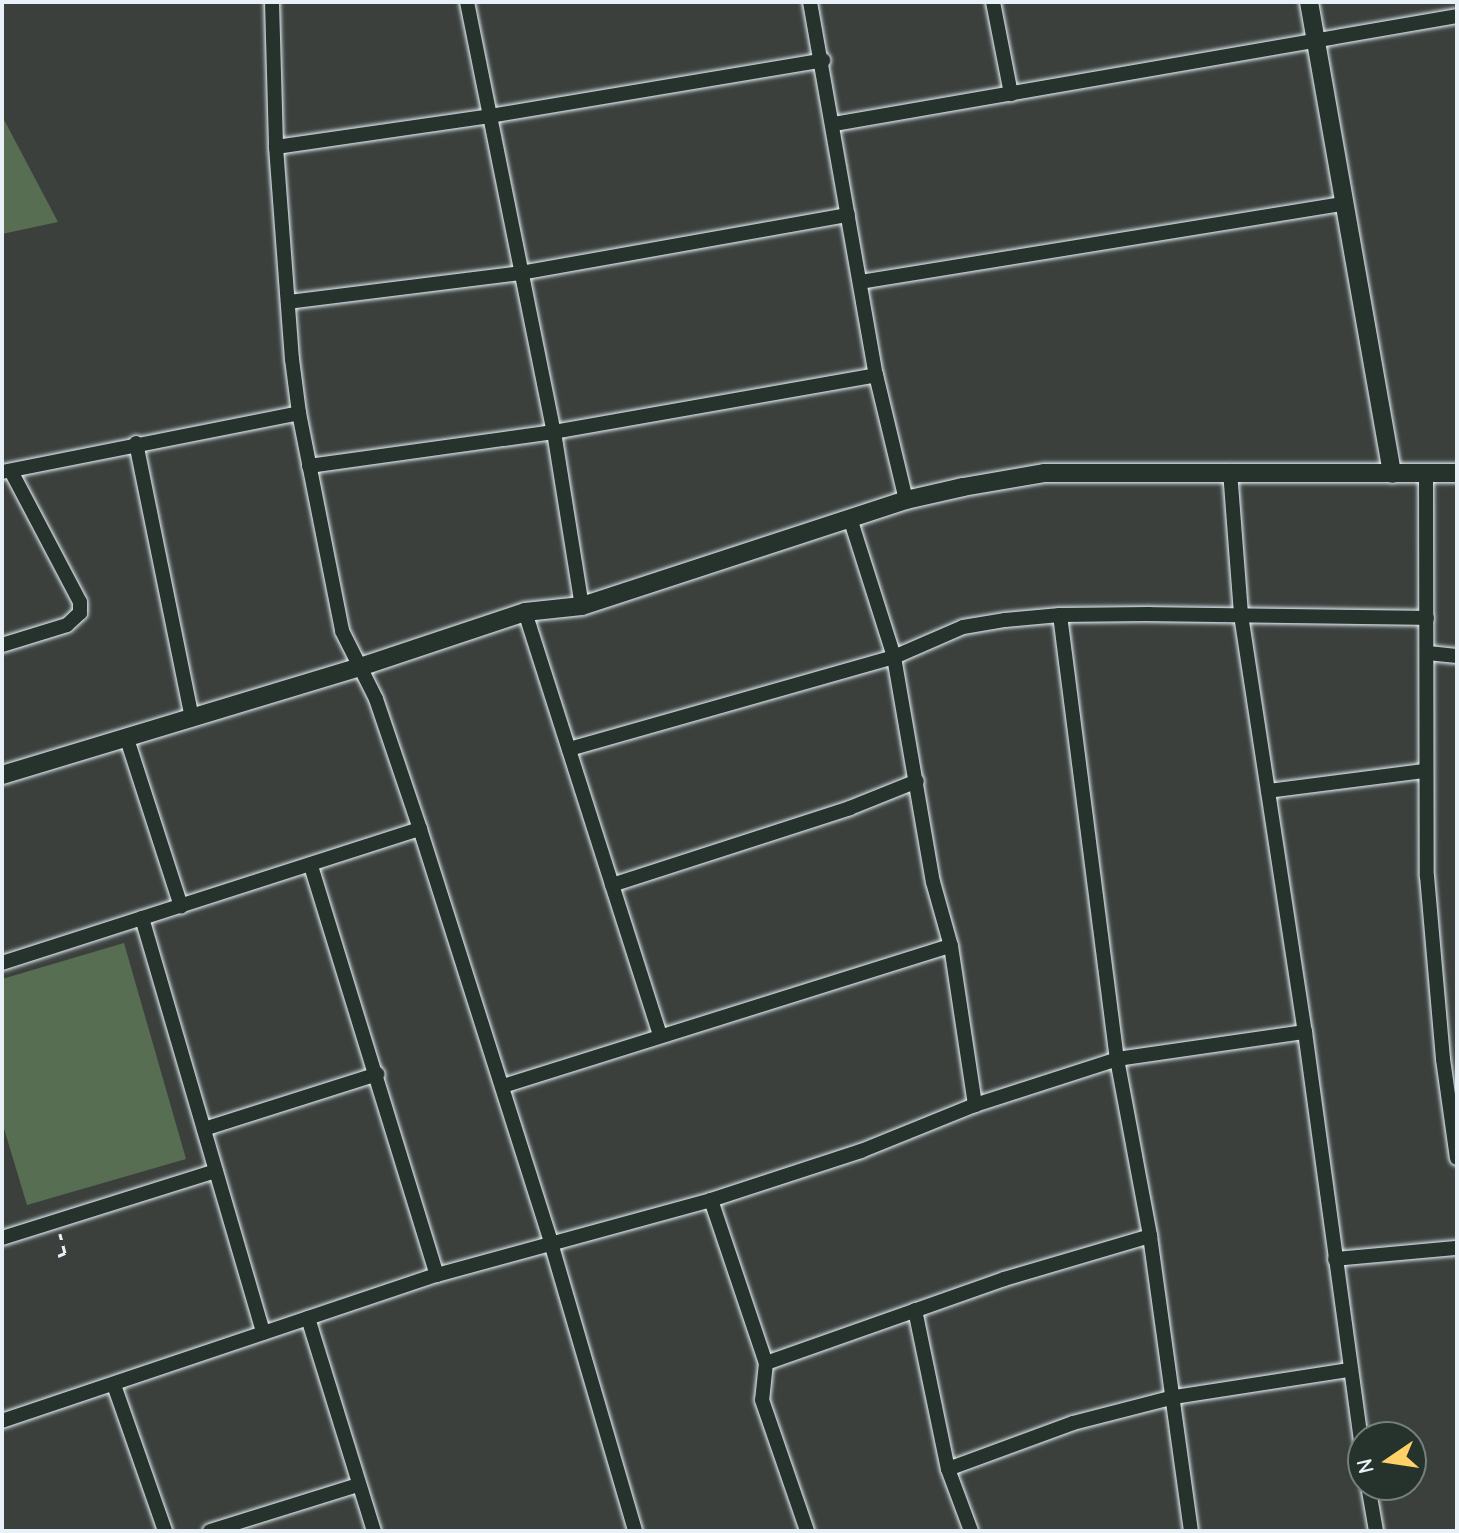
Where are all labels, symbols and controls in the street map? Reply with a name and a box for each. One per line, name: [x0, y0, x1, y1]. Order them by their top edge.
north arrow: [1347, 1421, 1427, 1501]
text: N: [1351, 1456, 1380, 1476]

